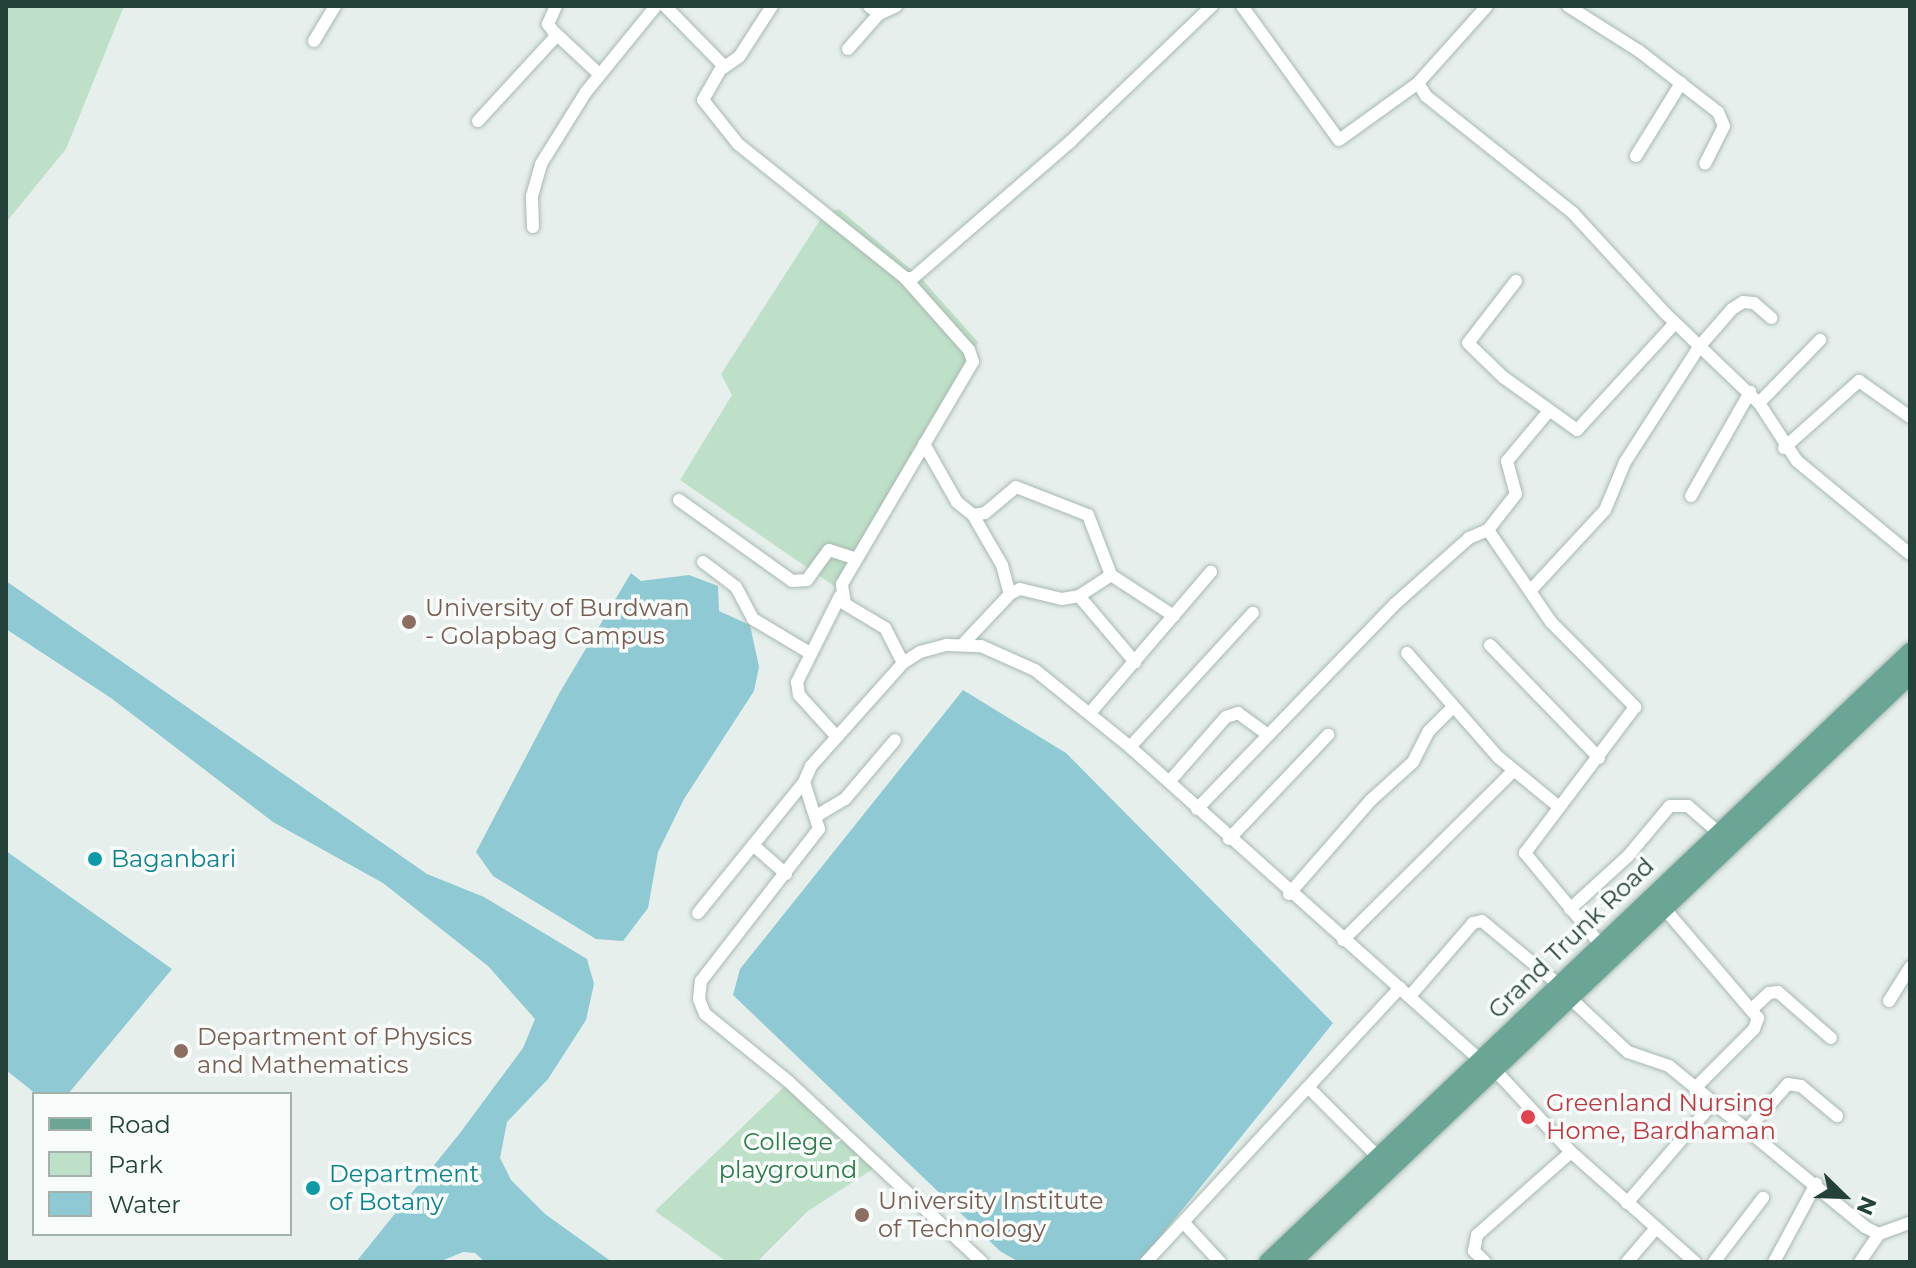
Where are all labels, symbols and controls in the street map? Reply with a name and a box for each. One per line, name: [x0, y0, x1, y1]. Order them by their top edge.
place label: University of Burdwan - Golapbag Campus: [425, 594, 690, 650]
marker: University of Burdwan - Golapbag Campus: [400, 613, 418, 631]
place label: Baganbari: [111, 845, 236, 873]
marker: Baganbari: [86, 850, 104, 868]
street label: Grand Trunk Road: [1482, 852, 1660, 1024]
place label: Department of Physics and Mathematics: [197, 1023, 472, 1079]
marker: Department of Physics and Mathematics: [172, 1042, 190, 1060]
place label: Greenland Nursing Home, Bardhaman: [1546, 1089, 1776, 1145]
legend: [32, 1092, 292, 1236]
marker: Greenland Nursing Home, Bardhaman: [1517, 1106, 1539, 1128]
text: Road: [108, 1110, 171, 1139]
park label: College playground: [719, 1128, 857, 1184]
text: Park: [108, 1150, 163, 1179]
north arrow: [1804, 1156, 1884, 1236]
place label: Department of Botany: [329, 1160, 479, 1216]
marker: Department of Botany: [304, 1179, 322, 1197]
place label: University Institute of Technology: [878, 1187, 1103, 1243]
text: Water: [108, 1190, 181, 1219]
text: N: [1851, 1192, 1882, 1219]
marker: University Institute of Technology: [853, 1206, 871, 1224]

